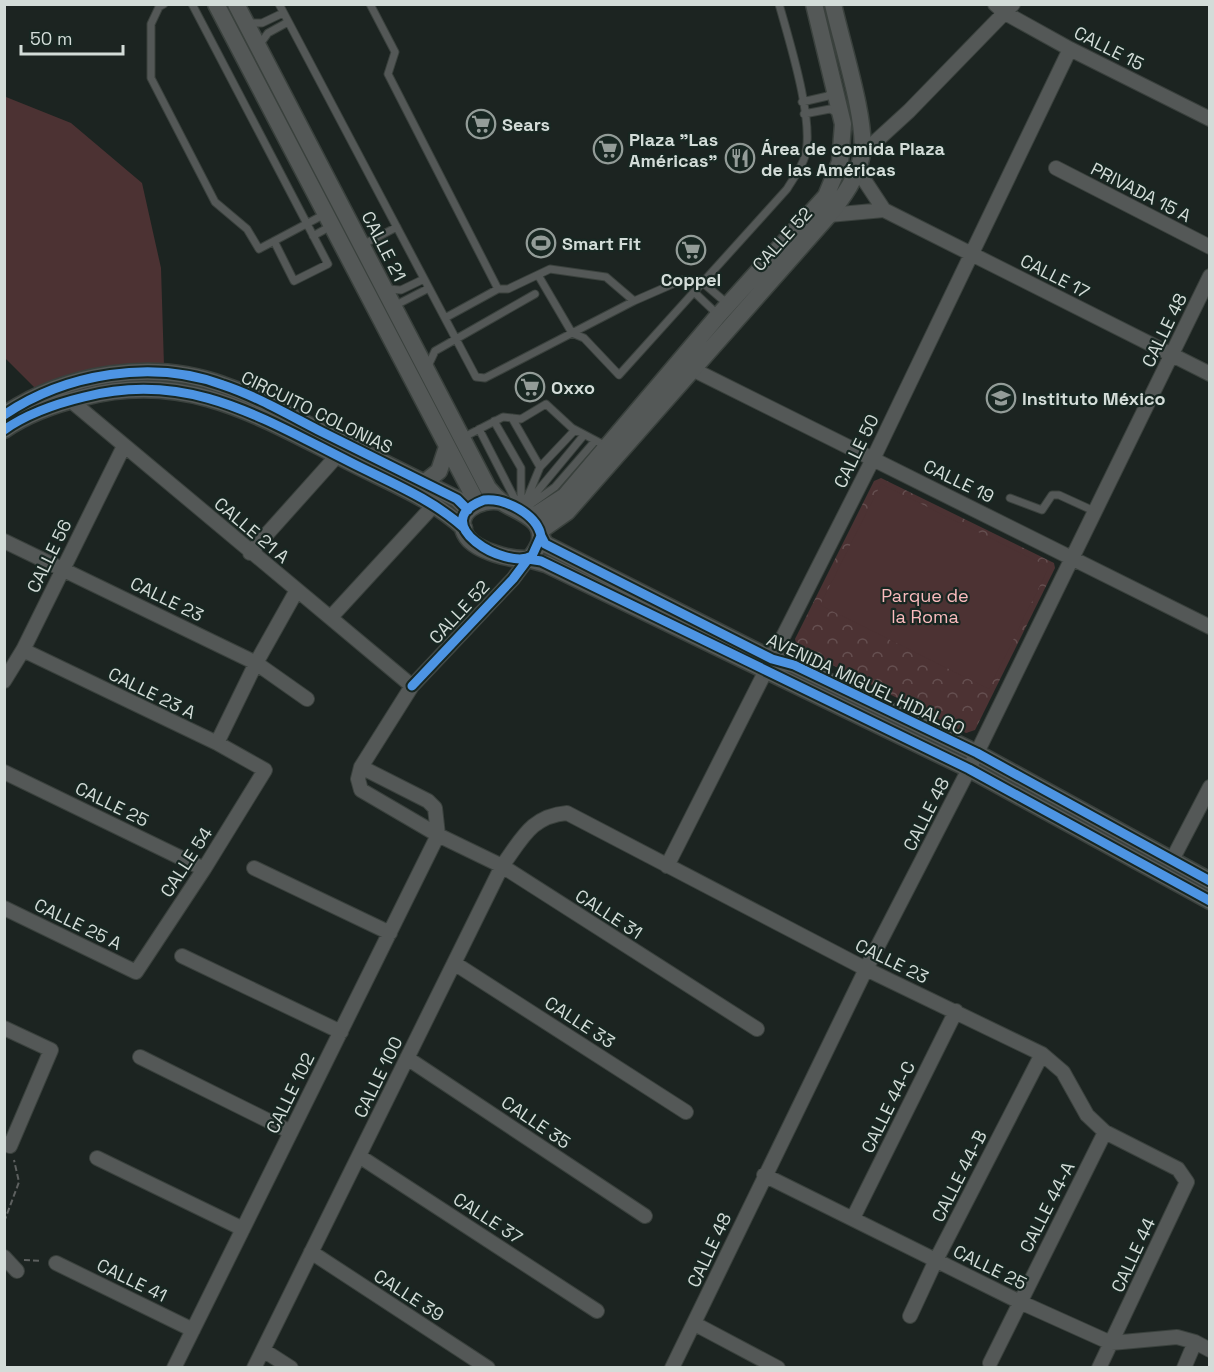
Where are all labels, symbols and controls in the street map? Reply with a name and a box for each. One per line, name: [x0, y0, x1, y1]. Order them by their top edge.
scale bar: [21, 18, 123, 56]
street label: CALLE 15: [1070, 21, 1148, 75]
text: 50 m: [30, 27, 72, 50]
supermarket icon: Sears: [465, 108, 497, 140]
place label: Sears: [502, 113, 550, 136]
place label: Plaza "Las Américas": [629, 128, 718, 172]
supermarket icon: Plaza "Las Américas": [592, 133, 624, 165]
place label: Área de comida Plaza de las Américas: [761, 137, 946, 181]
restaurant icon: Área de comida Plaza de las Américas: [724, 142, 756, 174]
street label: PRIVADA 15 A: [1087, 157, 1195, 227]
street label: CALLE 52: [747, 202, 817, 276]
street label: CALLE 21: [357, 207, 411, 285]
sports icon: Smart Fit: [525, 227, 557, 259]
place label: Smart Fit: [562, 232, 641, 255]
supermarket icon: Coppel: [675, 234, 707, 266]
street label: CALLE 17: [1016, 249, 1094, 303]
place label: Coppel: [661, 268, 721, 291]
street label: CALLE 48: [1136, 289, 1192, 371]
street label: CIRCUITO COLONIAS: [237, 365, 397, 459]
supermarket icon: Oxxo: [514, 371, 546, 403]
place label: Oxxo: [551, 376, 595, 399]
school or university icon: Instituto México: [985, 382, 1017, 414]
place label: Instituto México: [1022, 387, 1166, 410]
street label: CALLE 50: [828, 410, 884, 492]
street label: CALLE 19: [920, 454, 998, 508]
street label: CALLE 21 A: [210, 492, 294, 568]
street label: CALLE 56: [21, 515, 77, 597]
street label: CALLE 23: [127, 571, 207, 627]
street label: CALLE 52: [424, 575, 494, 649]
park label: Parque de la Roma: [881, 584, 969, 628]
street label: AVENIDA MIGUEL HIDALGO: [763, 628, 969, 740]
street label: CALLE 23 A: [104, 662, 200, 724]
street label: CALLE 48: [898, 773, 954, 855]
street label: CALLE 25: [72, 776, 152, 832]
street label: CALLE 54: [155, 823, 217, 901]
street label: CALLE 31: [571, 884, 647, 944]
street label: CALLE 25 A: [30, 893, 126, 955]
street label: CALLE 23: [852, 933, 932, 989]
street label: CALLE 33: [541, 991, 619, 1053]
street label: CALLE 100: [348, 1033, 408, 1121]
street label: CALLE 102: [261, 1049, 319, 1137]
street label: CALLE 44-C: [856, 1057, 920, 1157]
street label: CALLE 35: [497, 1090, 575, 1154]
street label: CALLE 44-B: [926, 1126, 992, 1226]
street label: CALLE 44-A: [1014, 1158, 1080, 1256]
street label: CALLE 37: [449, 1187, 527, 1249]
street label: CALLE 48: [682, 1209, 736, 1291]
street label: CALLE 44: [1106, 1214, 1160, 1296]
street label: CALLE 25: [950, 1239, 1030, 1295]
street label: CALLE 41: [93, 1253, 171, 1307]
street label: CALLE 39: [370, 1264, 448, 1326]

